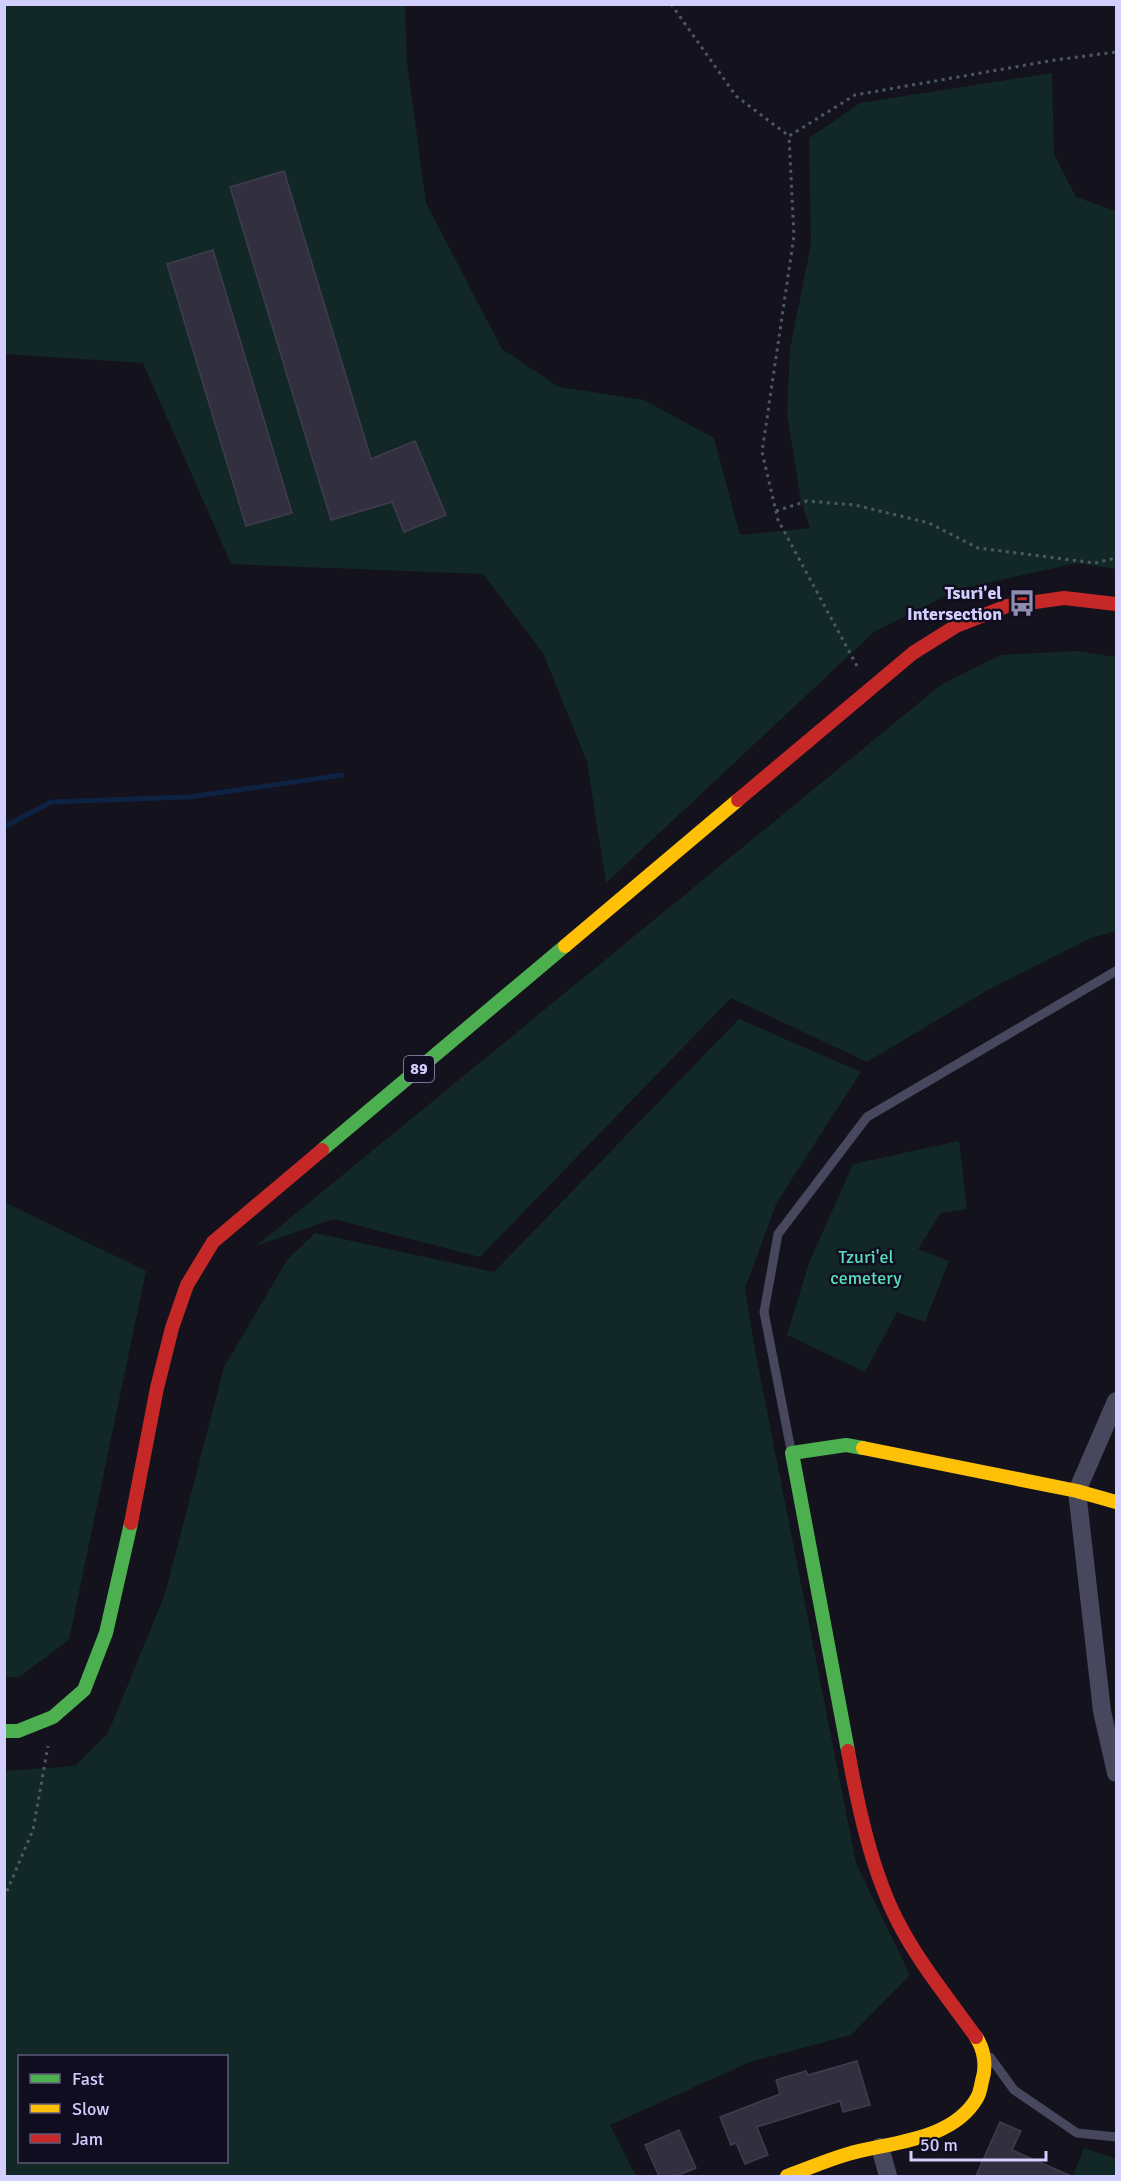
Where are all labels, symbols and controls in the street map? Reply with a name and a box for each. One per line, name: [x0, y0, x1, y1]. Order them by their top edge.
place label: Tsuri'el Intersection: [907, 582, 1002, 625]
bus stop icon: Tsuri'el Intersection: [1007, 588, 1037, 618]
road number: 89: [404, 1056, 434, 1082]
park label: Tzuri'el cemetery: [830, 1246, 902, 1289]
legend: [18, 2055, 228, 2163]
text: Fast: [72, 2068, 104, 2090]
text: Slow: [72, 2098, 109, 2120]
scale bar: [911, 2124, 1046, 2162]
text: Jam: [72, 2128, 103, 2150]
text: 50 m: [920, 2134, 958, 2156]

